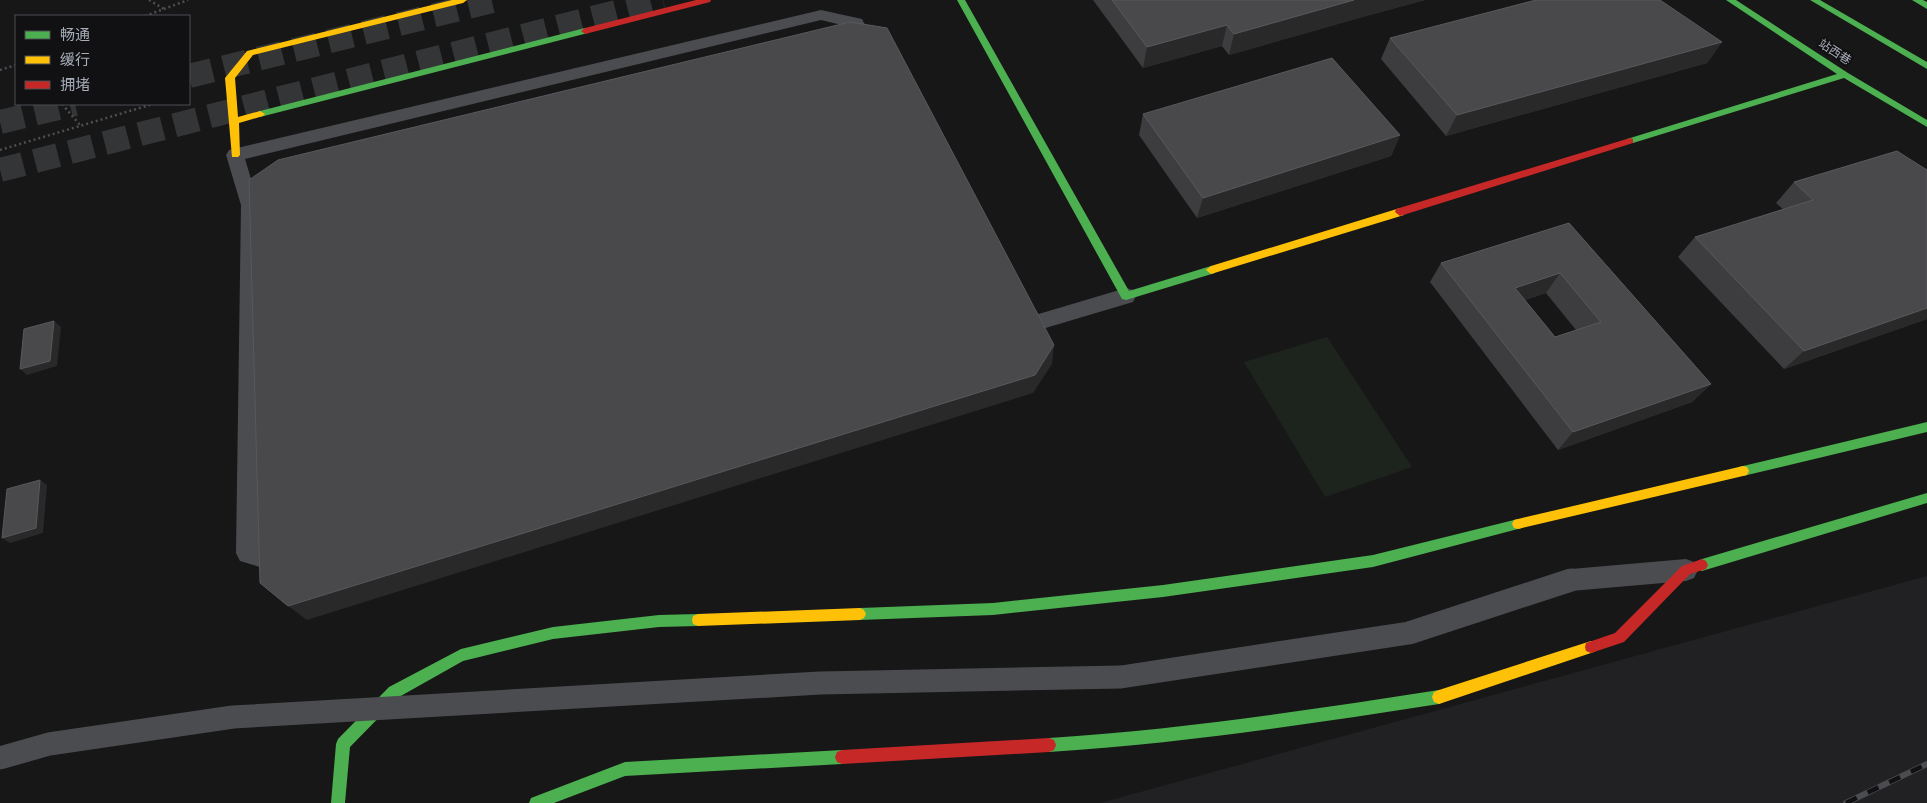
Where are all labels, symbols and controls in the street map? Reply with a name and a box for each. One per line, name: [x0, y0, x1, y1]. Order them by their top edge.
legend: [15, 15, 190, 105]
text: 畅通: [60, 26, 90, 44]
street label: 站西巷: [1816, 36, 1854, 68]
text: 缓行: [60, 51, 90, 69]
text: 拥堵: [60, 76, 90, 94]

